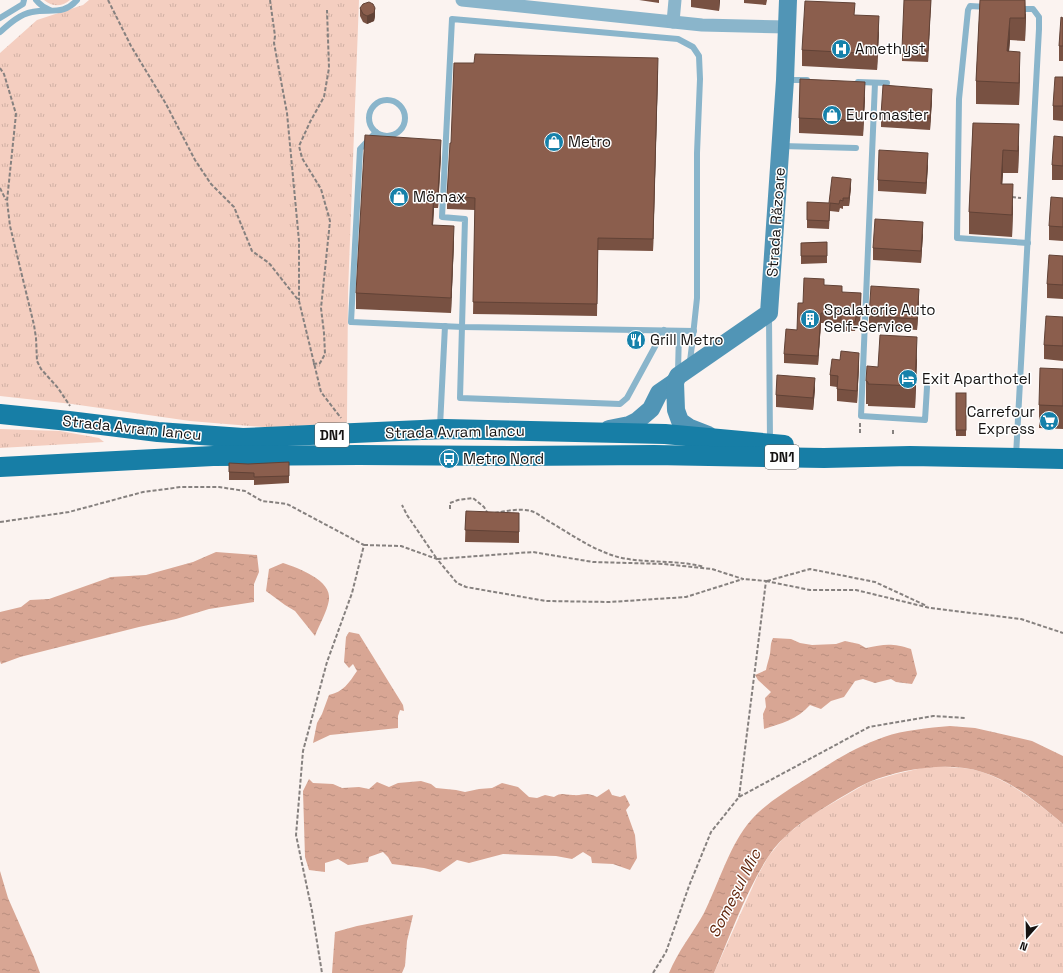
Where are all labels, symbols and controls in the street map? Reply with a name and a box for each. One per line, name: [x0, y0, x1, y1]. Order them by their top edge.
hospital icon: Amethyst: [830, 38, 852, 60]
place label: Amethyst: [855, 39, 926, 58]
shop icon: Euromaster: [821, 104, 843, 126]
place label: Euromaster: [846, 105, 929, 124]
shop icon: Metro: [543, 131, 565, 153]
place label: Metro: [568, 132, 611, 151]
street label: Strada Răzoare: [762, 166, 789, 277]
shop icon: Mömax: [388, 186, 410, 208]
place label: Mömax: [413, 187, 466, 206]
place label: Spalatorie Auto Self-Service: [824, 300, 936, 336]
building icon: Spalatorie Auto Self-Service: [799, 308, 821, 330]
restaurant icon: Grill Metro: [625, 329, 647, 351]
place label: Grill Metro: [650, 330, 724, 349]
hotel icon: Exit Aparthotel: [897, 368, 919, 390]
place label: Exit Aparthotel: [922, 369, 1031, 388]
place label: Carrefour Express: [967, 402, 1035, 438]
supermarket icon: Carrefour Express: [1038, 410, 1060, 432]
street label: Strada Avram Iancu: [62, 411, 202, 444]
street label: Strada Avram Iancu: [385, 421, 525, 442]
road number: DN1: [315, 423, 349, 447]
road number: DN1: [765, 445, 799, 469]
bus stop icon: Metro Nord: [438, 448, 460, 470]
place label: Metro Nord: [463, 449, 544, 468]
water label: Someșul Mic: [703, 844, 766, 941]
north arrow: [1007, 917, 1047, 957]
text: N: [1018, 939, 1029, 954]

